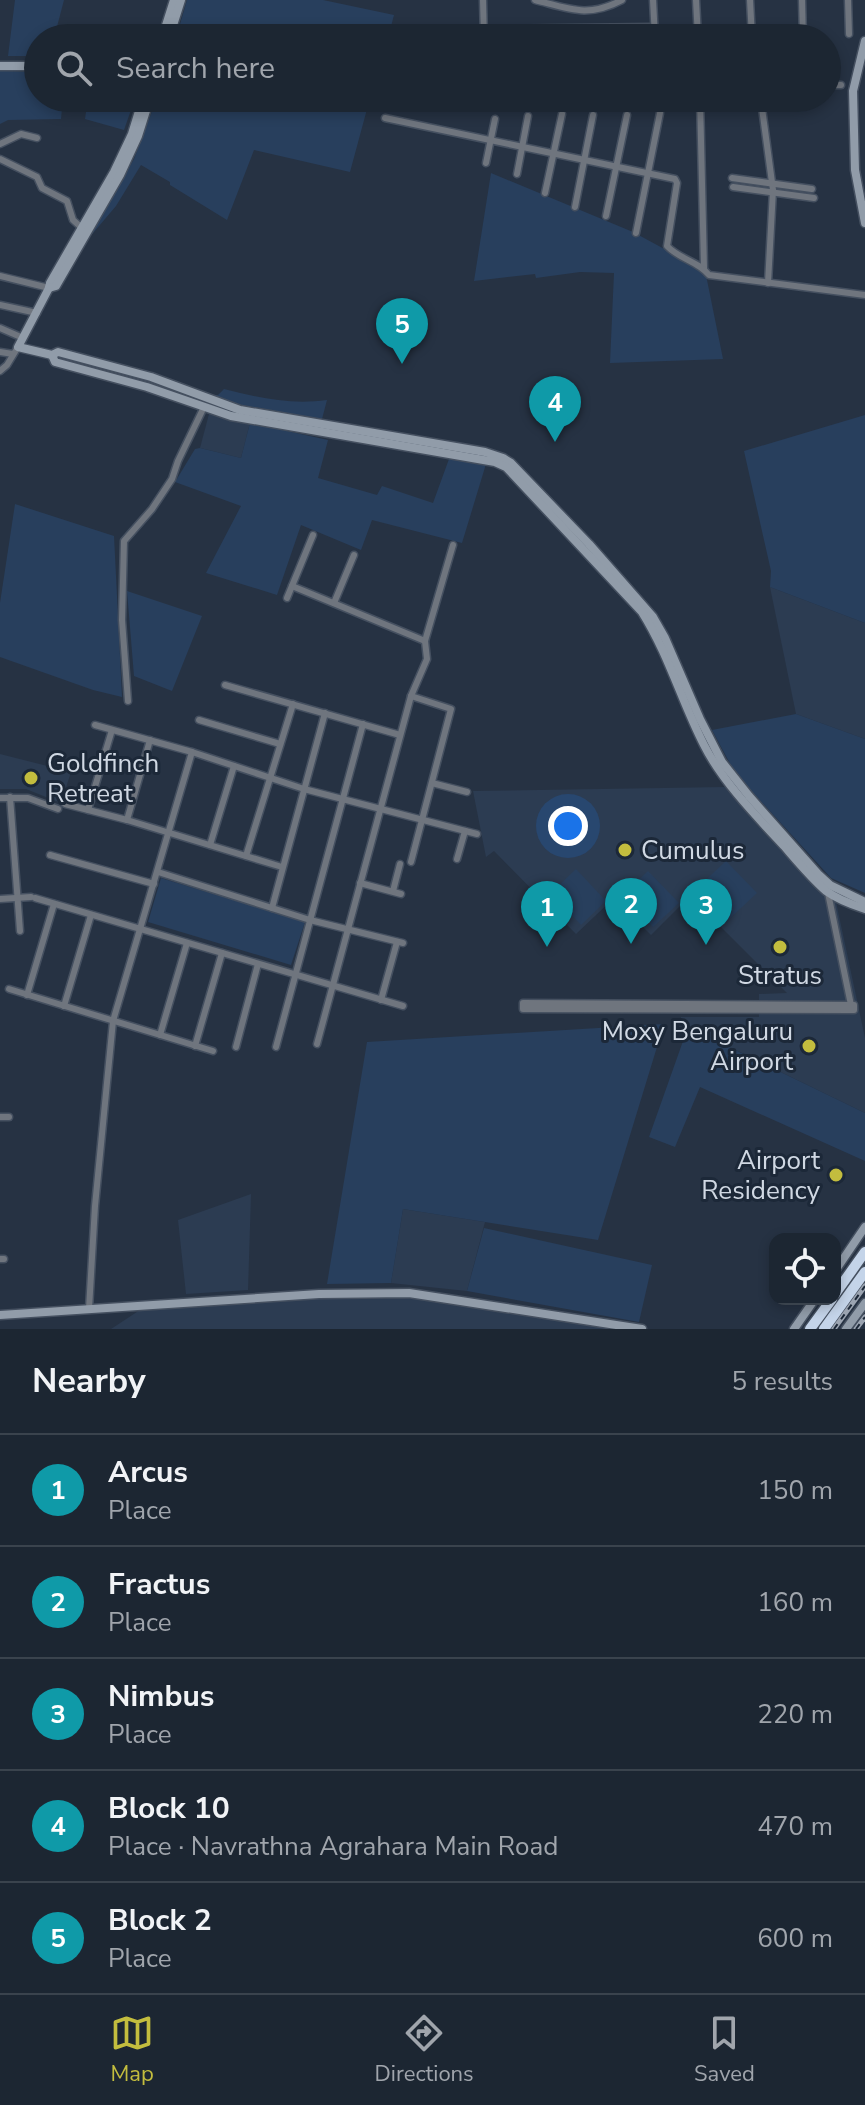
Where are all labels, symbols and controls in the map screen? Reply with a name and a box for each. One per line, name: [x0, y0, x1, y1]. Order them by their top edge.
search box: [24, 24, 841, 112]
icon: search: [52, 46, 96, 90]
text: Search here: [116, 48, 275, 89]
pin: 5: [376, 298, 428, 364]
pin: 4: [529, 376, 581, 442]
place label: Goldfinch Retreat: [47, 746, 159, 811]
marker: Goldfinch Retreat: [22, 769, 40, 787]
your location: [548, 806, 588, 846]
place label: Cumulus: [641, 833, 744, 868]
marker: Cumulus: [616, 841, 634, 859]
pin: 2: [605, 878, 657, 944]
pin: 3: [680, 879, 732, 945]
pin: 1: [521, 881, 573, 947]
marker: Stratus: [771, 938, 789, 956]
place label: Stratus: [738, 958, 822, 993]
place label: Moxy Bengaluru Airport: [602, 1014, 794, 1079]
marker: Moxy Bengaluru Airport: [800, 1037, 818, 1055]
place label: Airport Residency: [701, 1143, 821, 1208]
marker: Airport Residency: [827, 1166, 845, 1184]
map controls: [769, 1233, 841, 1305]
button: locate: [769, 1233, 841, 1305]
text: Nearby: [32, 1358, 146, 1404]
text: 5 results: [732, 1364, 833, 1399]
text: Arcus: [108, 1452, 188, 1493]
text: 1: [50, 1473, 66, 1508]
text: 150 m: [757, 1473, 833, 1508]
text: Place: [108, 1493, 172, 1528]
text: Fractus: [108, 1564, 210, 1605]
text: 2: [50, 1585, 66, 1620]
text: 160 m: [757, 1585, 833, 1620]
text: Place: [108, 1605, 172, 1640]
text: Nimbus: [108, 1676, 214, 1717]
text: 3: [50, 1697, 66, 1732]
text: 220 m: [757, 1697, 833, 1732]
text: Place: [108, 1717, 172, 1752]
text: Block 10: [108, 1788, 230, 1829]
text: 4: [50, 1809, 66, 1844]
text: 470 m: [757, 1809, 833, 1844]
text: Place · Navrathna Agrahara Main Road: [108, 1829, 558, 1864]
text: Block 2: [108, 1900, 212, 1941]
text: 5: [50, 1921, 66, 1956]
text: 600 m: [757, 1921, 833, 1956]
text: Place: [108, 1941, 172, 1976]
tab: Map: [110, 2011, 154, 2089]
tab: Directions: [375, 2011, 474, 2089]
tab: Saved: [694, 2011, 755, 2089]

